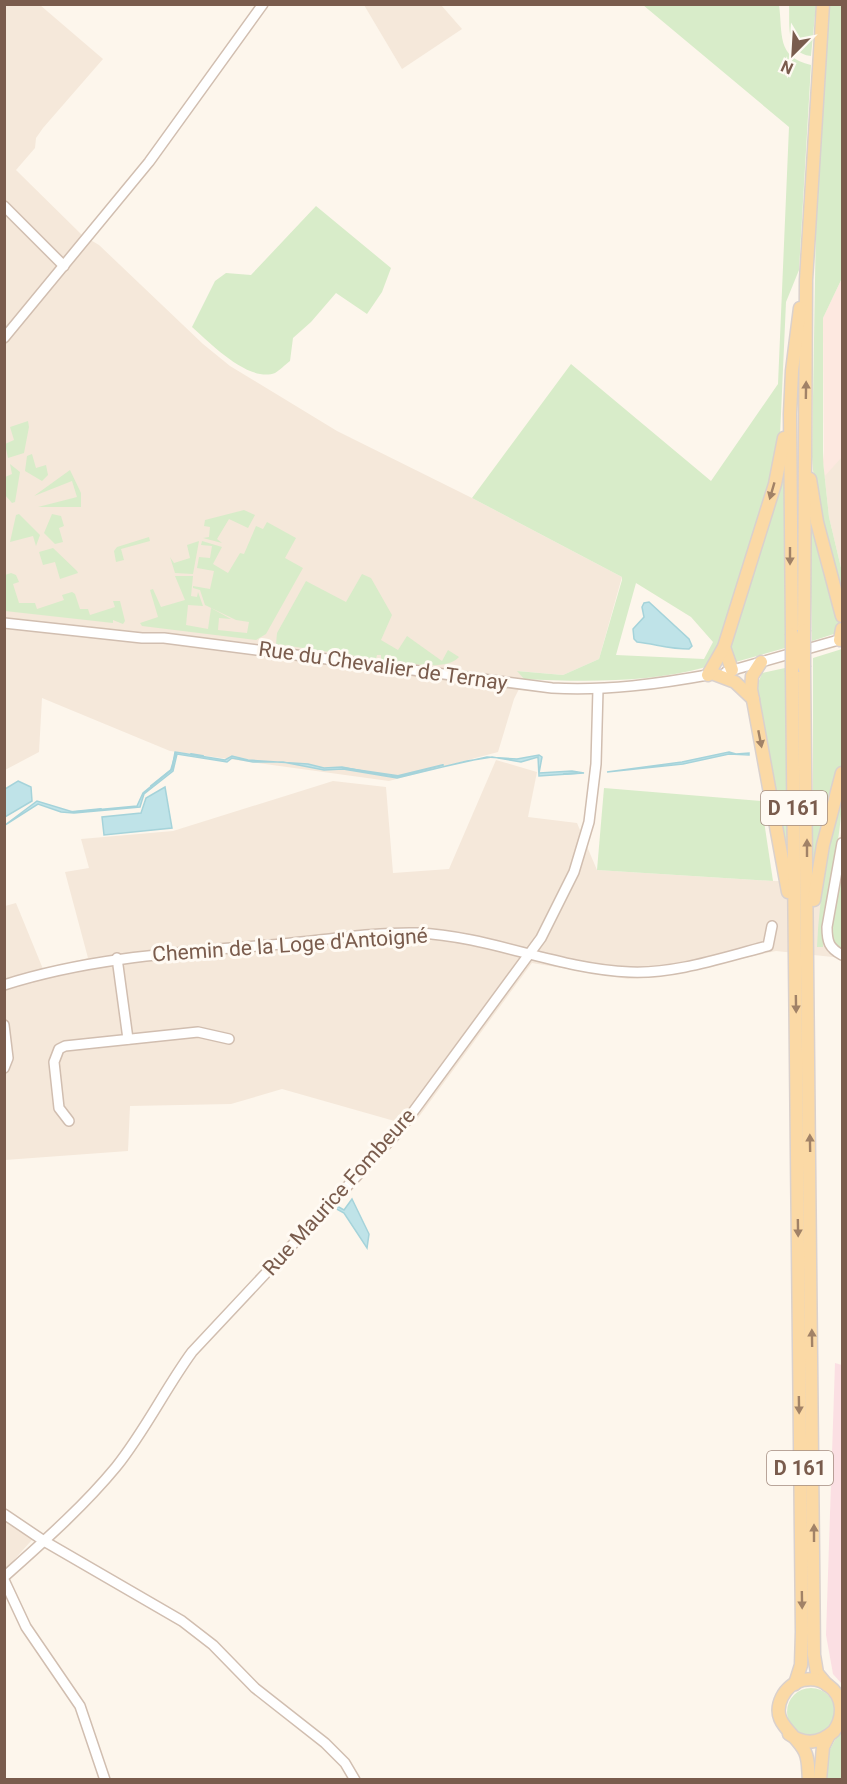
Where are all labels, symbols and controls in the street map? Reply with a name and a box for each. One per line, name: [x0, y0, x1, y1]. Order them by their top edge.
north arrow: [763, 24, 823, 84]
text: N: [778, 56, 796, 78]
one-way arrow: [801, 381, 810, 400]
one-way arrow: [767, 482, 776, 500]
one-way arrow: [785, 547, 795, 566]
street label: Rue du Chevalier de Ternay: [257, 637, 509, 695]
one-way arrow: [756, 729, 765, 748]
road number: D 161: [761, 791, 827, 825]
one-way arrow: [802, 839, 812, 858]
street label: Chemin de la Loge d'Antoigné: [152, 923, 428, 967]
one-way arrow: [791, 994, 800, 1013]
street label: Rue Maurice Fombeure: [258, 1104, 420, 1280]
one-way arrow: [805, 1134, 815, 1153]
one-way arrow: [793, 1218, 803, 1237]
one-way arrow: [807, 1329, 817, 1348]
one-way arrow: [794, 1396, 804, 1415]
road number: D 161: [767, 1451, 833, 1485]
one-way arrow: [809, 1523, 819, 1542]
one-way arrow: [797, 1591, 807, 1610]

